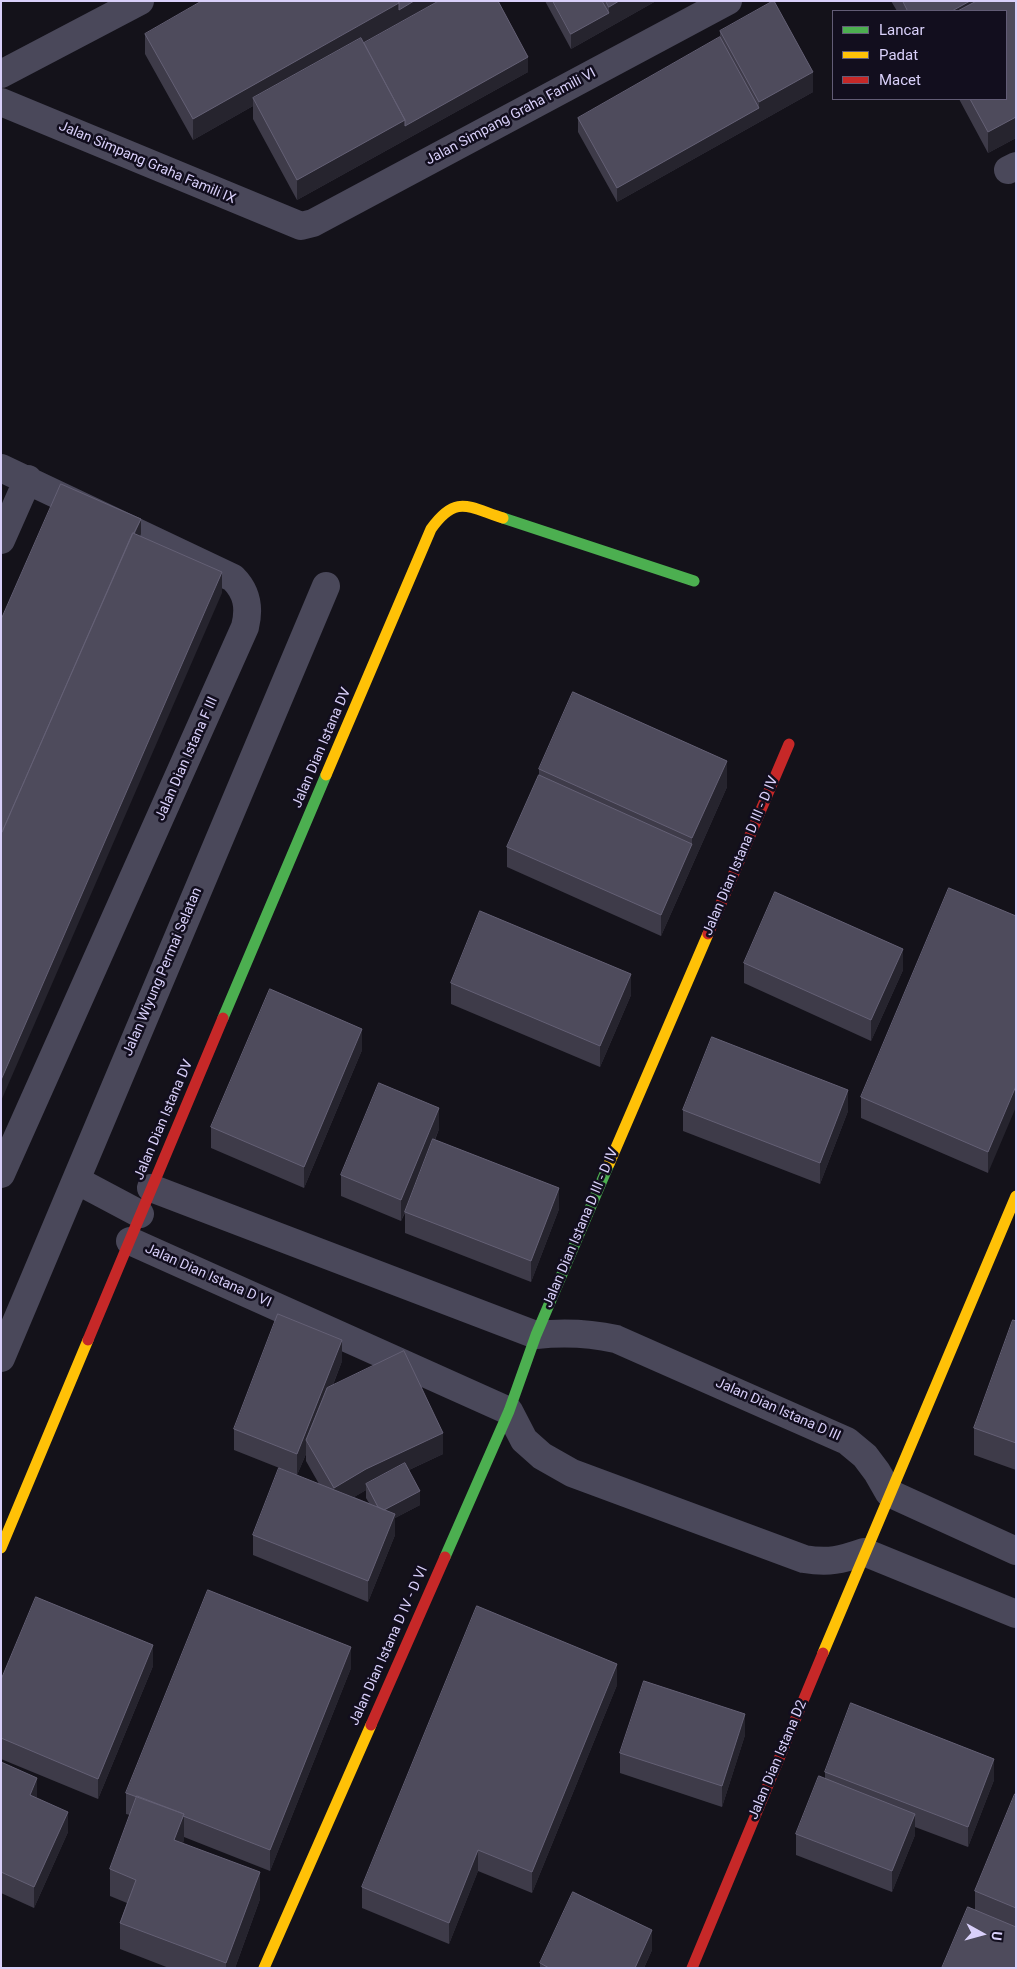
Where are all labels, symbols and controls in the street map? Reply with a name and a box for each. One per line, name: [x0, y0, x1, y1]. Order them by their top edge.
legend: [832, 10, 1007, 100]
text: Lancar: [879, 21, 925, 39]
text: Padat: [879, 46, 918, 64]
street label: Jalan Simpang Graha Famili VI: [423, 65, 599, 169]
text: Macet: [879, 71, 921, 89]
street label: Jalan Simpang Graha Famili IX: [56, 118, 238, 208]
street label: Jalan Dian Istana DV: [289, 685, 355, 811]
street label: Jalan Dian Istana F III: [152, 695, 222, 823]
street label: Jalan Dian Istana D III - D IV: [700, 774, 782, 938]
street label: Jalan Wiyung Permai Selatan: [120, 885, 206, 1059]
street label: Jalan Dian Istana DV: [131, 1057, 197, 1183]
street label: Jalan Dian Istana D III - D IV: [540, 1146, 622, 1310]
street label: Jalan Dian Istana D VI: [142, 1241, 274, 1311]
street label: Jalan Dian Istana D III: [713, 1375, 843, 1445]
street label: Jalan Dian Istana D IV - D VI: [346, 1564, 432, 1728]
street label: Jalan Dian Istana D2: [745, 1698, 811, 1822]
north arrow: [957, 1909, 1007, 1959]
text: U: [988, 1930, 1005, 1941]

